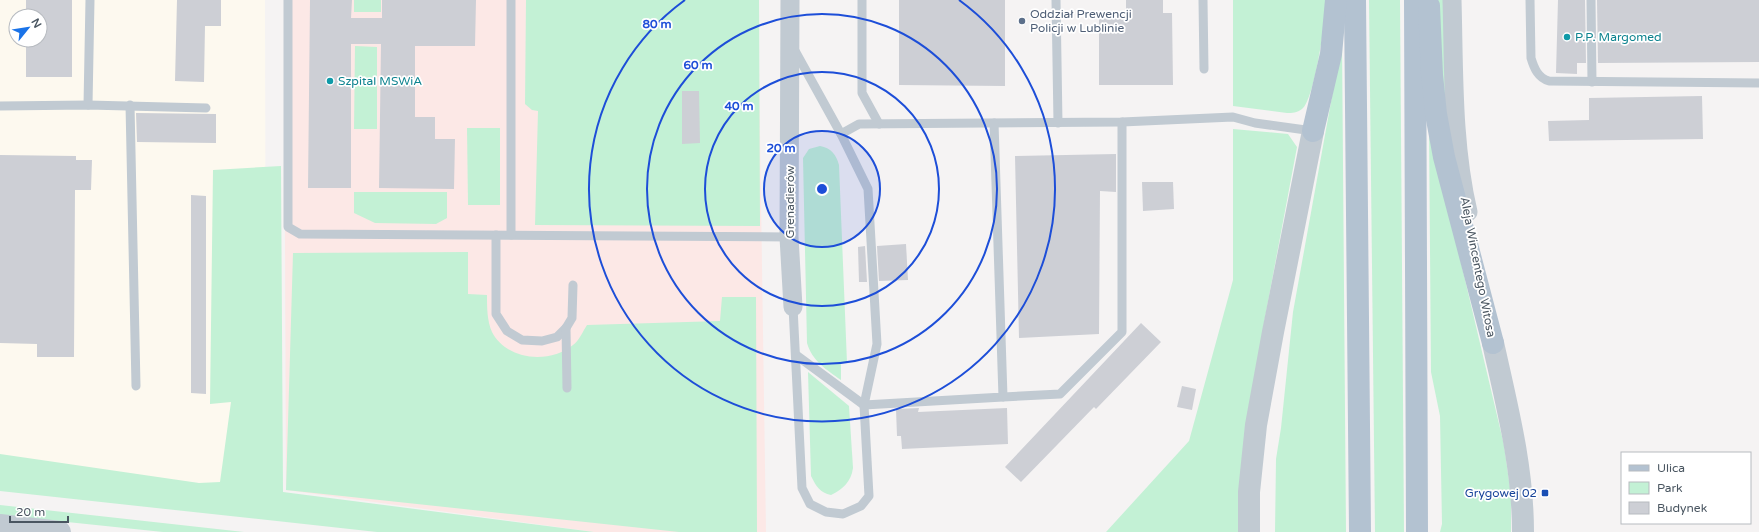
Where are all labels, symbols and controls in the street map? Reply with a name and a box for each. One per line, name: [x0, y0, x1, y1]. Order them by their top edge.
place label: Oddział Prewencji Policji w Lublinie: [1030, 7, 1132, 35]
north arrow: [8, 8, 48, 48]
text: N: [28, 16, 44, 30]
marker: Oddział Prewencji Policji w Lublinie: [1017, 16, 1027, 26]
text: 80 m: [642, 17, 672, 31]
place label: P.P. Margomed: [1575, 30, 1662, 44]
marker: P.P. Margomed: [1562, 32, 1572, 42]
text: 60 m: [683, 58, 713, 72]
place label: Szpital MSWiA: [338, 74, 422, 88]
marker: Szpital MSWiA: [325, 76, 335, 86]
text: 40 m: [724, 99, 754, 113]
text: 20 m: [766, 141, 796, 155]
street label: Grenadierów: [783, 165, 797, 238]
centre of rings: [815, 182, 829, 196]
street label: Aleja Wincentego Witosa: [1458, 196, 1498, 338]
legend: [1621, 452, 1751, 524]
text: Ulica: [1657, 461, 1685, 475]
text: Park: [1657, 481, 1683, 495]
place label: Grygowej 02: [1465, 486, 1537, 500]
marker: Grygowej 02: [1540, 488, 1550, 498]
scale bar: [10, 498, 68, 524]
text: Budynek: [1657, 501, 1708, 515]
text: 20 m: [16, 505, 45, 519]

